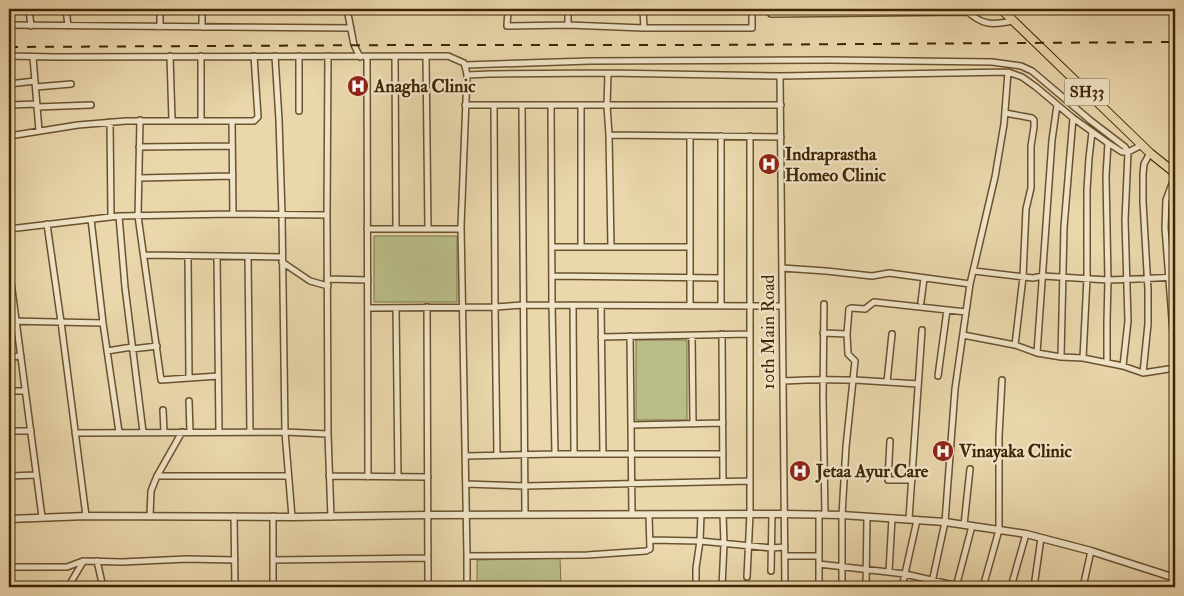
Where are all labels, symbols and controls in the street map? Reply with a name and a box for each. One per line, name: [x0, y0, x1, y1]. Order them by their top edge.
hospital icon: Anagha Clinic: [346, 74, 370, 98]
place label: Anagha Clinic: [373, 75, 476, 98]
road number: SH33: [1064, 78, 1110, 105]
place label: Indraprastha Homeo Clinic: [785, 143, 887, 187]
hospital icon: Indraprastha Homeo Clinic: [757, 152, 781, 176]
street label: 10th Main Road: [757, 274, 780, 389]
hospital icon: Vinayaka Clinic: [931, 439, 955, 463]
place label: Vinayaka Clinic: [958, 440, 1072, 463]
hospital icon: Jetaa Ayur Care: [788, 459, 812, 483]
place label: Jetaa Ayur Care: [815, 460, 929, 483]

